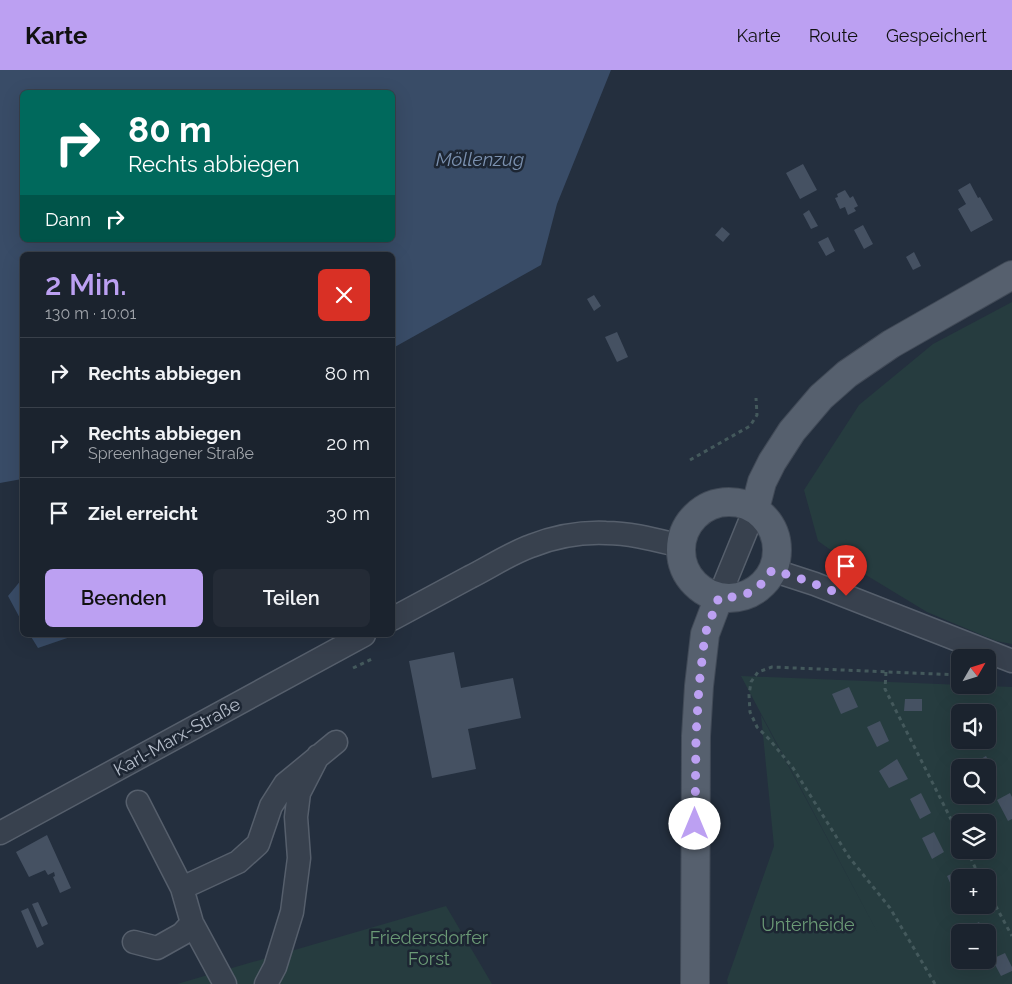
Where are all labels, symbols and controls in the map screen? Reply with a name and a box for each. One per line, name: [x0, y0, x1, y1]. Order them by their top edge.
text: Karte: [25, 21, 87, 50]
text: Karte: [737, 25, 781, 46]
text: Route: [809, 25, 858, 46]
text: Gespeichert: [886, 25, 987, 46]
text: 80 m: [128, 109, 212, 150]
icon: right: [45, 110, 110, 175]
water label: Möllenzug: [436, 148, 524, 170]
text: Rechts abbiegen: [128, 151, 300, 177]
icon: right: [101, 205, 129, 233]
text: Dann: [45, 208, 91, 230]
text: 2 Min.: [45, 267, 127, 302]
button: close: [318, 269, 370, 321]
text: 130 m · 10:01: [45, 304, 136, 323]
icon: right: [45, 359, 73, 387]
text: Rechts abbiegen: [88, 362, 241, 384]
text: 80 m: [325, 362, 370, 384]
text: Rechts abbiegen: [88, 422, 241, 444]
icon: right: [45, 429, 73, 457]
text: 20 m: [326, 432, 370, 454]
text: Spreenhagener Straße: [88, 444, 254, 463]
icon: arrive: [45, 499, 73, 527]
text: Ziel erreicht: [88, 502, 198, 524]
text: 30 m: [326, 502, 370, 524]
pin: [825, 545, 867, 596]
icon: arrive: [832, 552, 860, 580]
button: Beenden: [45, 569, 203, 627]
button: Teilen: [213, 569, 370, 627]
north arrow: [951, 649, 996, 694]
map controls: [951, 649, 996, 969]
street label: Karl-Marx-Straße: [110, 693, 244, 780]
button: sound: [951, 704, 996, 749]
button: search: [951, 759, 996, 804]
position arrow: [668, 797, 720, 849]
button: layers: [951, 814, 996, 859]
button: +: [951, 869, 996, 914]
park label: Unterheide: [761, 914, 855, 935]
button: −: [951, 924, 996, 969]
park label: Friedersdorfer Forst: [370, 927, 489, 969]

